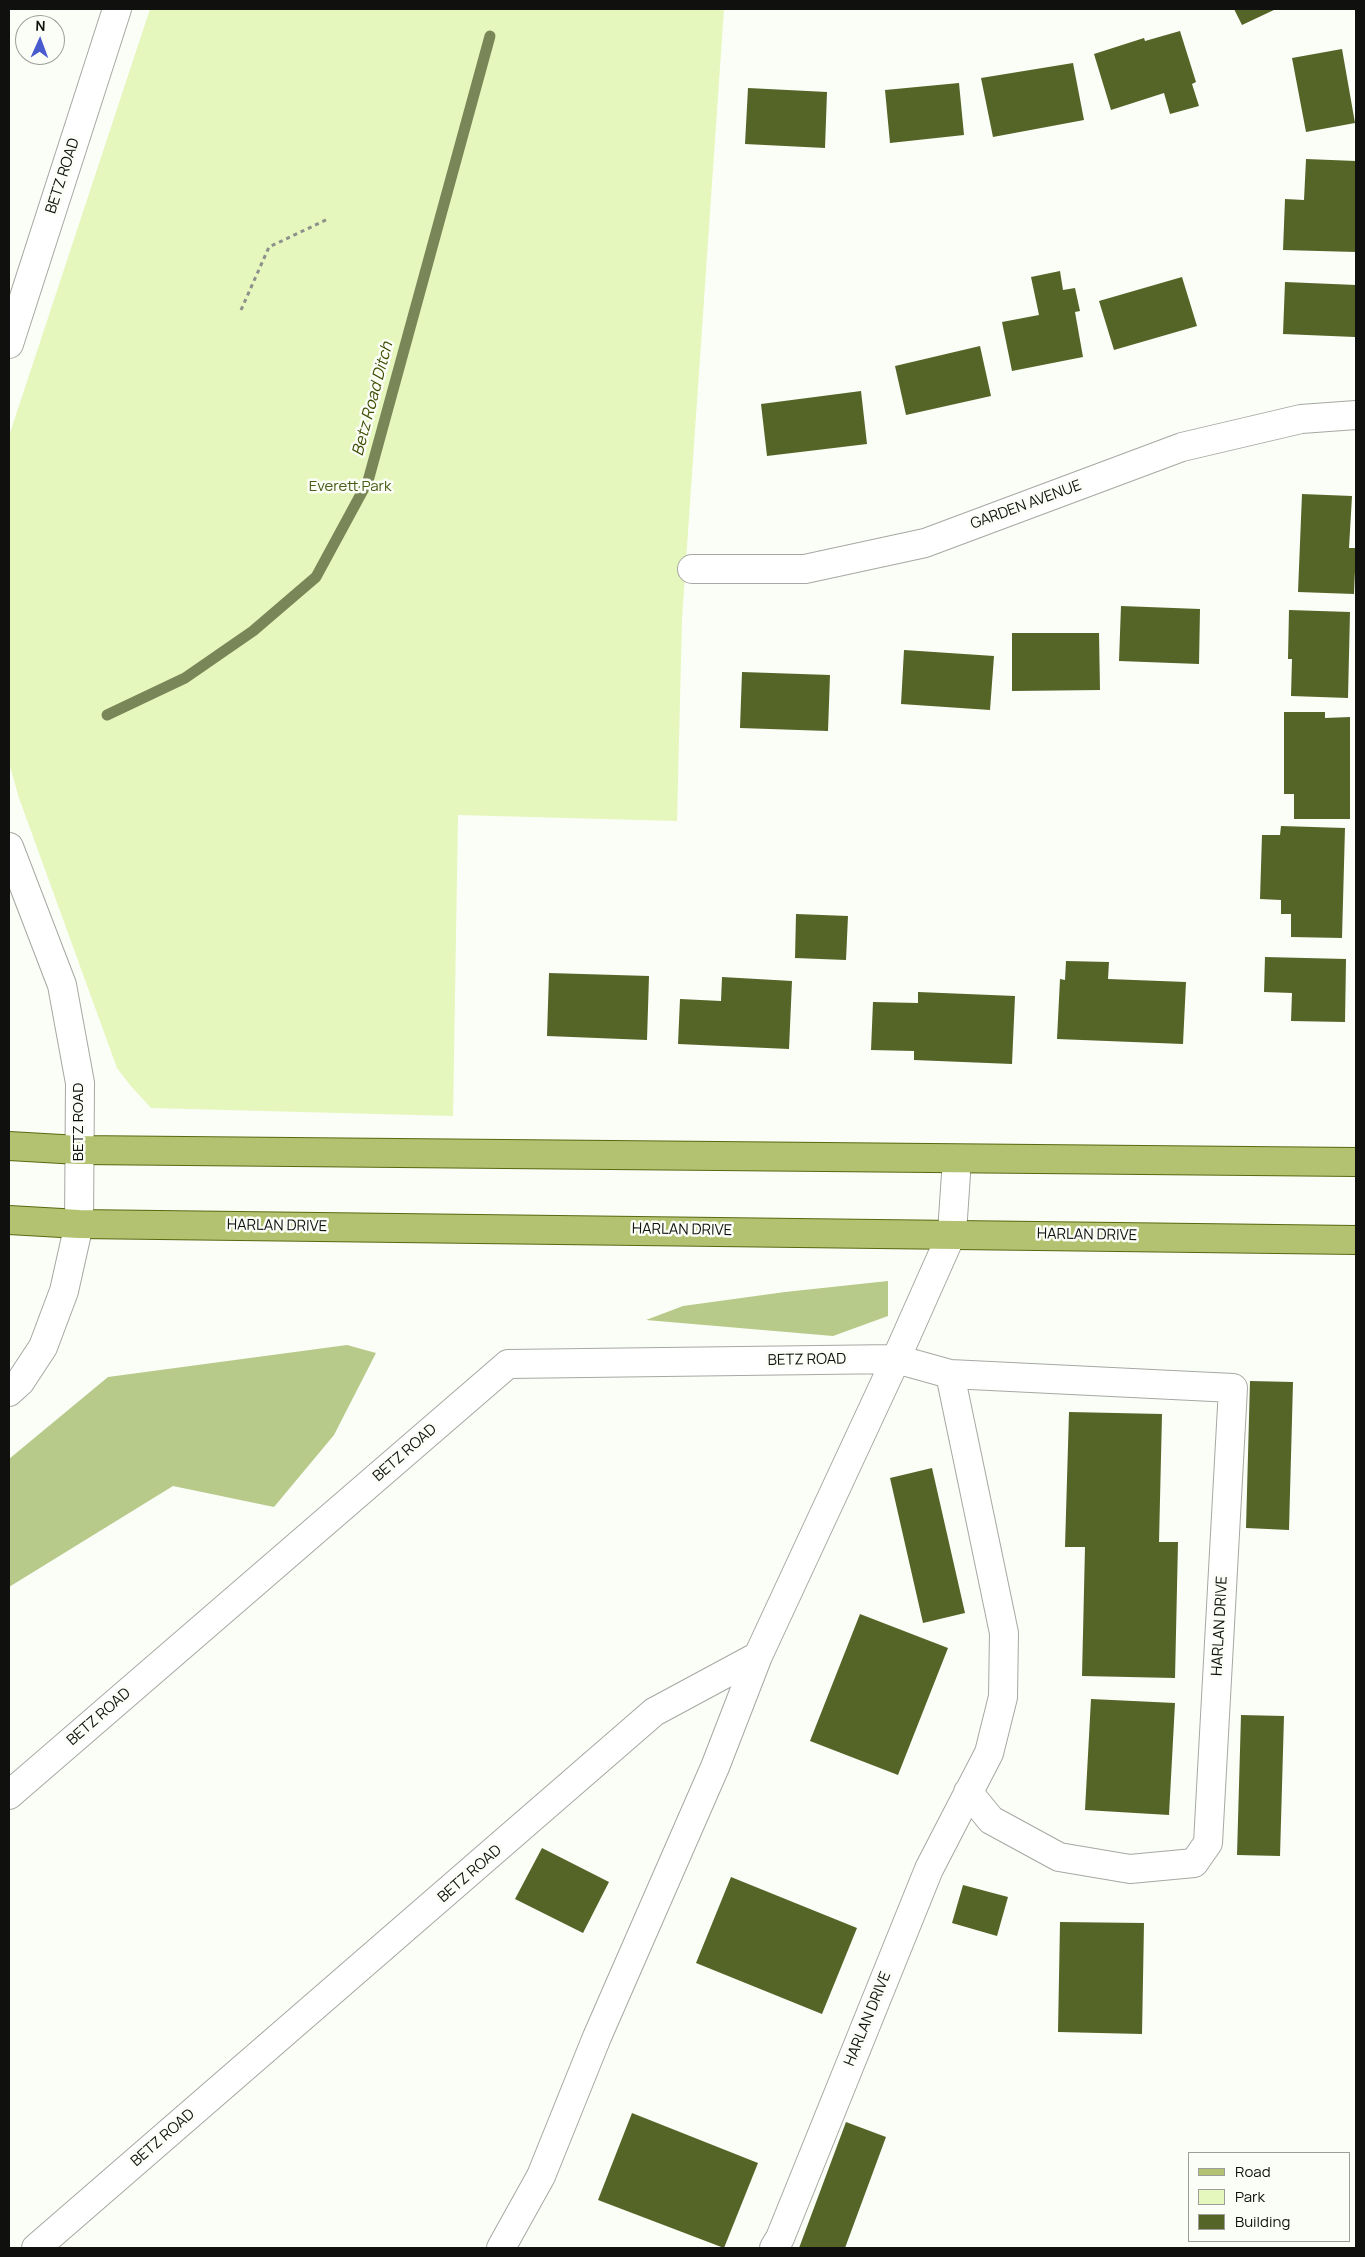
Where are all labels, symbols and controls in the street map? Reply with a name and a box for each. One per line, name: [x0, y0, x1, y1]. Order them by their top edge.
north arrow: [15, 15, 65, 65]
text: N: [35, 16, 46, 35]
street label: BETZ ROAD: [42, 136, 84, 216]
water label: Betz Road Ditch: [349, 340, 397, 458]
street label: GARDEN AVENUE: [968, 477, 1084, 533]
park label: Everett Park: [309, 478, 391, 496]
street label: BETZ ROAD: [70, 1083, 88, 1161]
street label: HARLAN DRIVE: [227, 1216, 327, 1236]
street label: HARLAN DRIVE: [632, 1220, 732, 1240]
street label: HARLAN DRIVE: [1037, 1225, 1137, 1245]
street label: BETZ ROAD: [768, 1350, 846, 1370]
street label: BETZ ROAD: [369, 1420, 441, 1486]
street label: HARLAN DRIVE: [1208, 1575, 1232, 1677]
street label: BETZ ROAD: [63, 1684, 135, 1750]
street label: BETZ ROAD: [434, 1841, 506, 1907]
street label: HARLAN DRIVE: [841, 1969, 895, 2069]
street label: BETZ ROAD: [127, 2105, 199, 2171]
legend: [1188, 2152, 1350, 2242]
text: Road: [1235, 2161, 1271, 2182]
text: Park: [1235, 2186, 1265, 2207]
text: Building: [1235, 2211, 1290, 2232]

